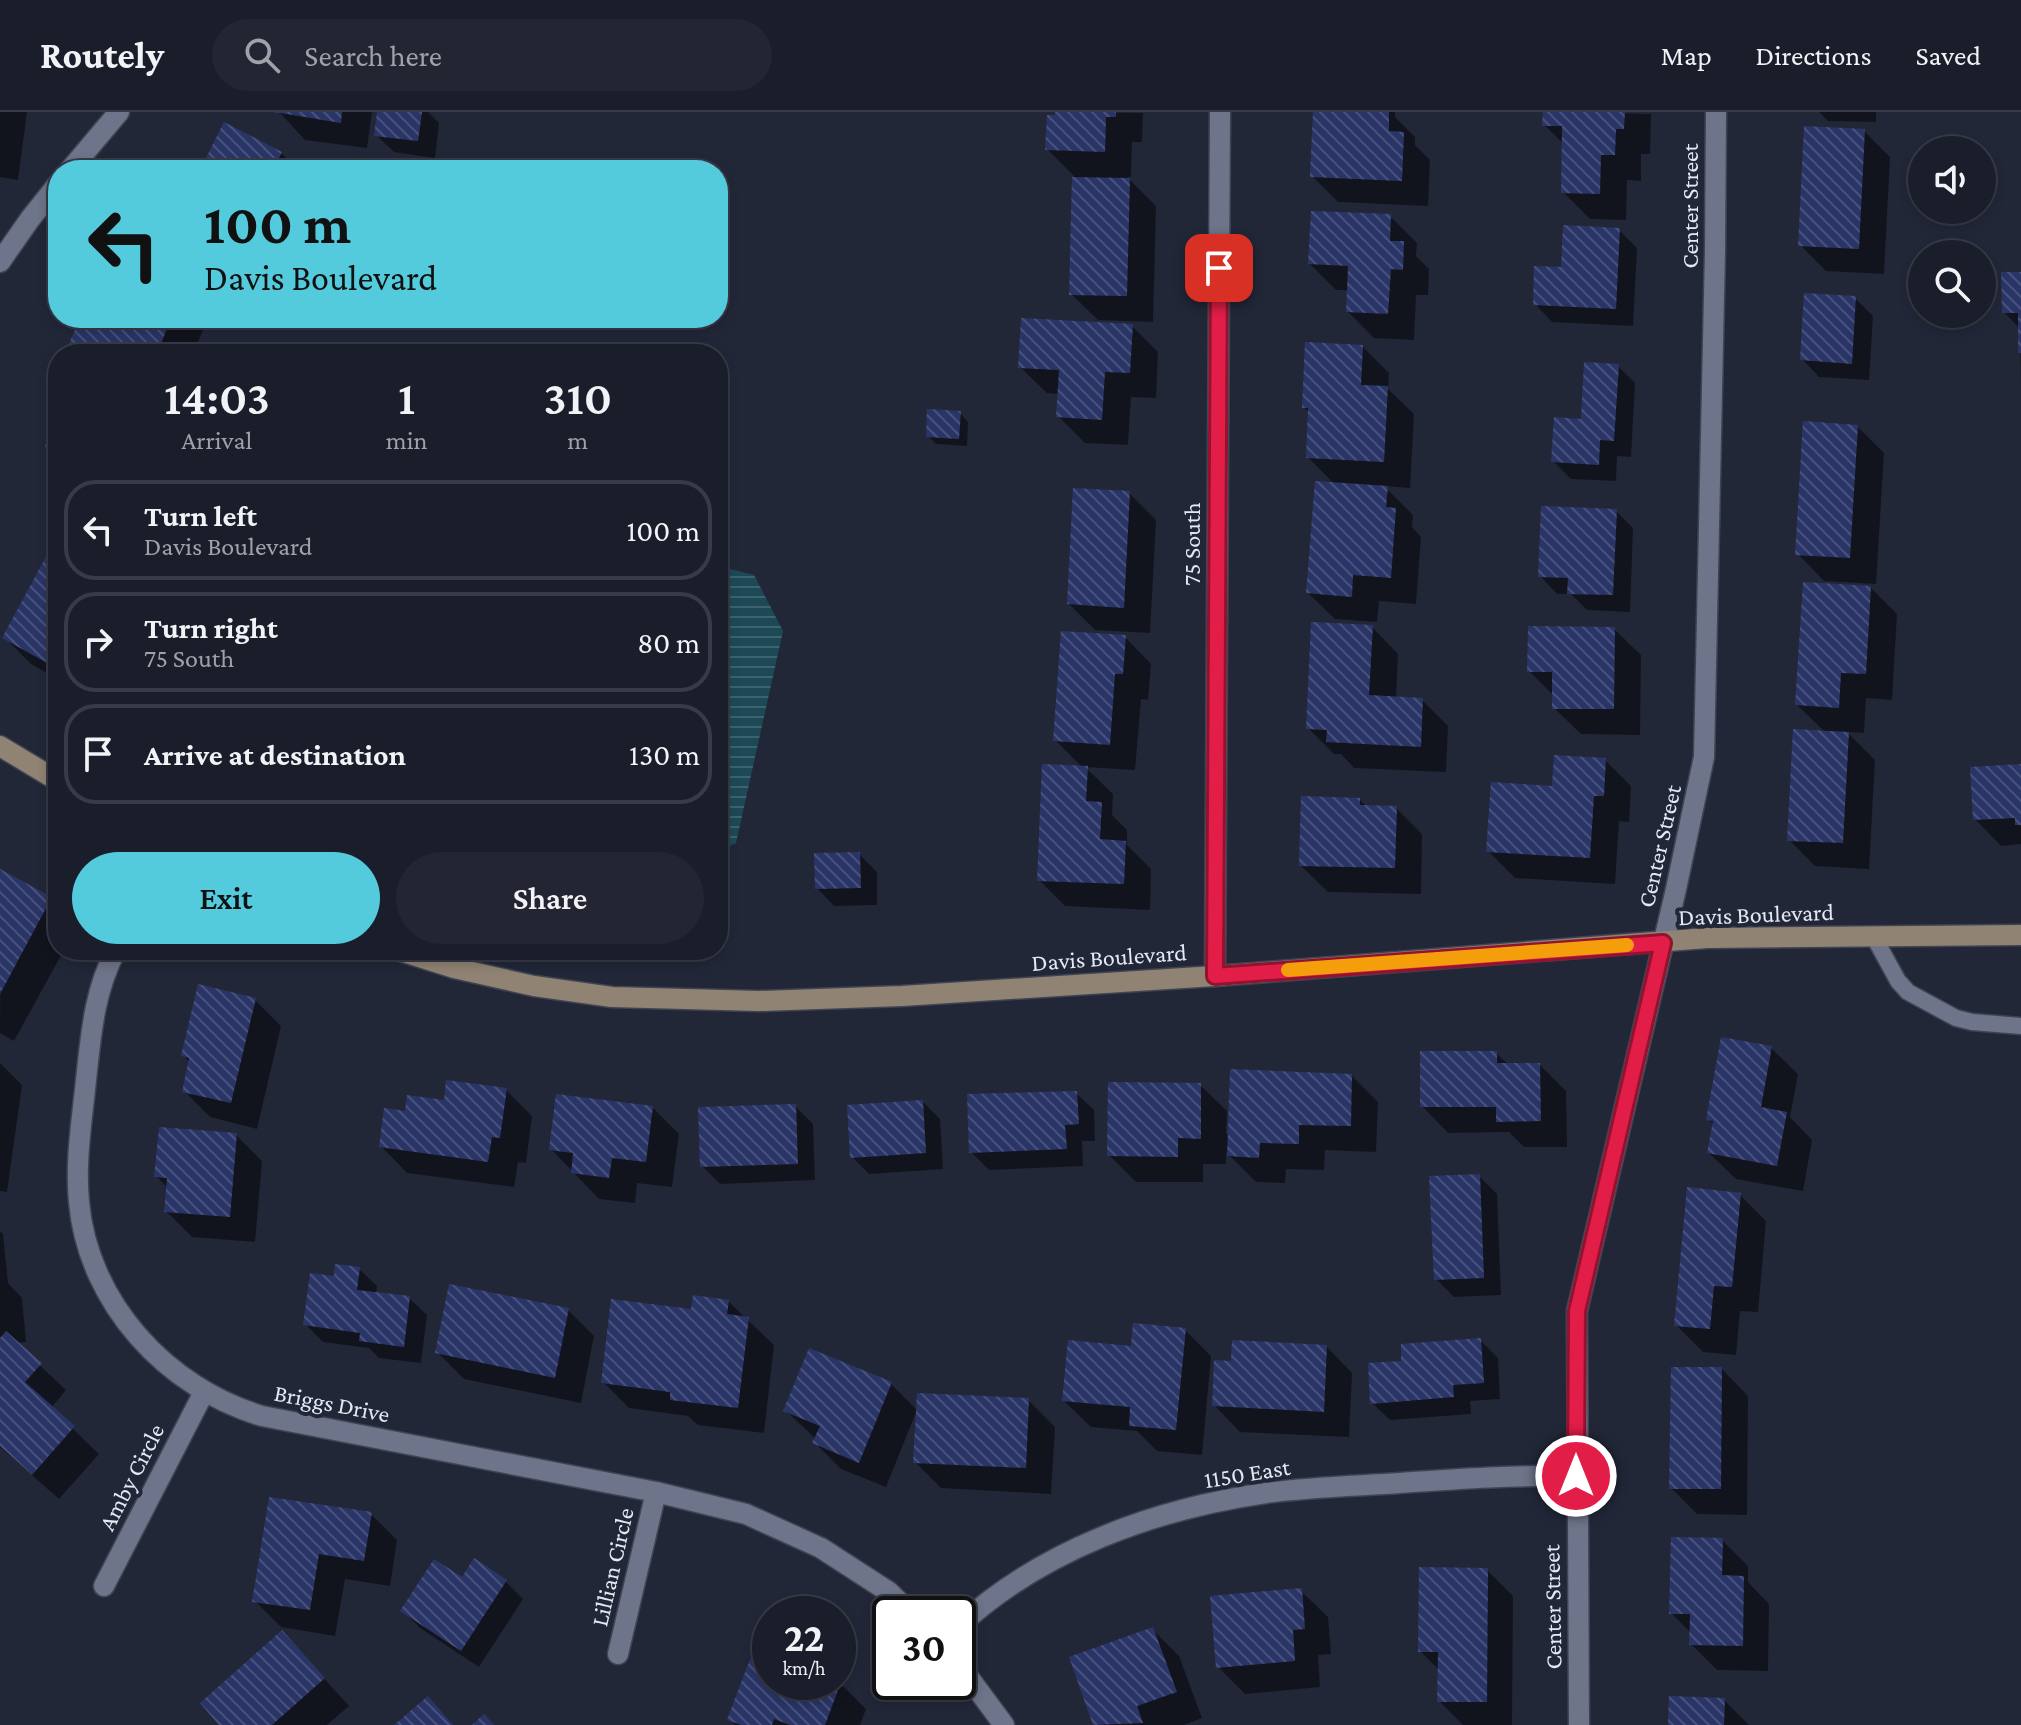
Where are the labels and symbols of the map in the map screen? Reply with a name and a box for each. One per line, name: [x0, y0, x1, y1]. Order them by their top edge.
street label: Center Street: [1676, 142, 1703, 269]
pin: [1185, 234, 1253, 302]
street label: 75 South: [1178, 502, 1205, 586]
street label: Center Street: [1632, 781, 1686, 910]
street label: Davis Boulevard: [1678, 898, 1835, 930]
street label: Davis Boulevard: [1030, 938, 1188, 976]
street label: Briggs Drive: [272, 1379, 392, 1427]
street label: Amby Circle: [93, 1419, 169, 1535]
position arrow: [1534, 1434, 1618, 1518]
street label: 1150 East: [1202, 1453, 1293, 1493]
street label: Lillian Circle: [585, 1505, 639, 1629]
street label: Center Street: [1537, 1543, 1567, 1670]
speed limit sign: 30: [872, 1596, 976, 1700]

